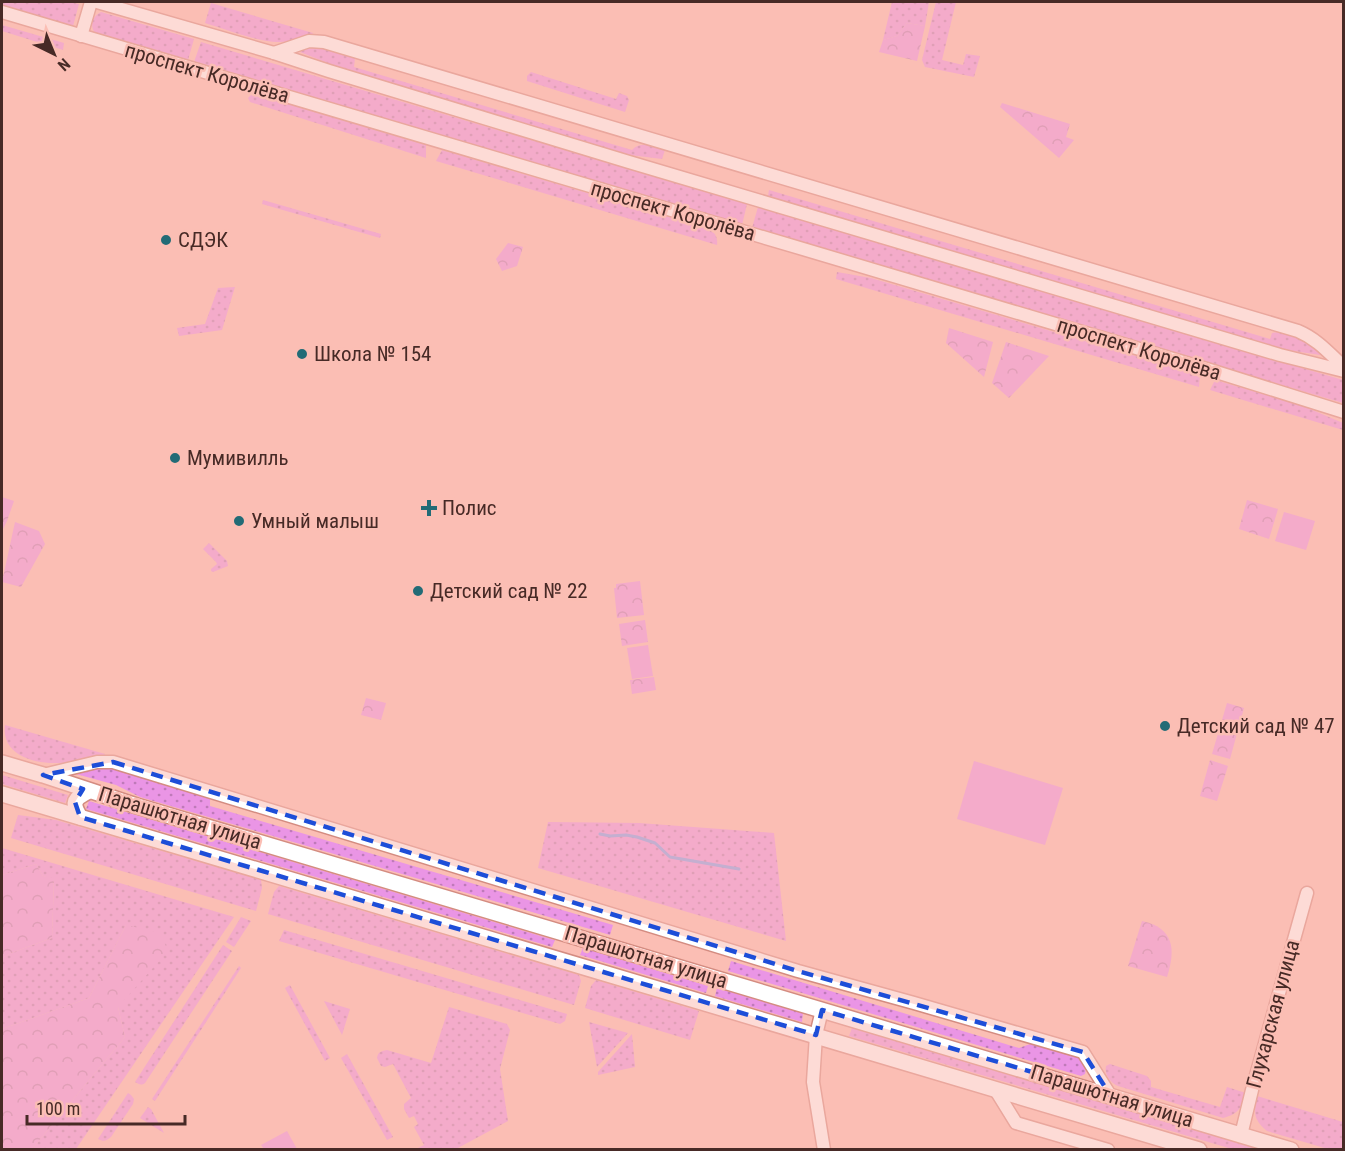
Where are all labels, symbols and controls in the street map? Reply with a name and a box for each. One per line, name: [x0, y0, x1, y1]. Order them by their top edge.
north arrow: [24, 24, 84, 84]
street label: проспект Королёва: [122, 38, 292, 108]
text: N: [54, 54, 74, 75]
street label: проспект Королёва: [588, 176, 758, 246]
place label: СДЭК: [178, 228, 228, 252]
marker: СДЭК: [159, 233, 173, 247]
street label: проспект Королёва: [1054, 313, 1224, 385]
place label: Школа № 154: [314, 342, 432, 366]
marker: Школа № 154: [295, 347, 309, 361]
place label: Мумивилль: [187, 446, 289, 470]
marker: Мумивилль: [168, 451, 182, 465]
place label: Полис: [442, 496, 497, 520]
marker: Полис: [420, 499, 438, 517]
place label: Умный малыш: [251, 509, 379, 533]
marker: Умный малыш: [232, 514, 246, 528]
place label: Детский сад № 22: [430, 579, 588, 603]
marker: Детский сад № 22: [411, 584, 425, 598]
place label: Детский сад № 47: [1177, 714, 1335, 738]
marker: Детский сад № 47: [1158, 719, 1172, 733]
street label: Парашютная улица: [96, 782, 264, 854]
street label: Парашютная улица: [562, 921, 730, 993]
street label: Глухарская улица: [1242, 937, 1304, 1091]
street label: Парашютная улица: [1028, 1060, 1196, 1132]
scale bar: [27, 1088, 184, 1126]
text: 100 m: [36, 1098, 80, 1119]

